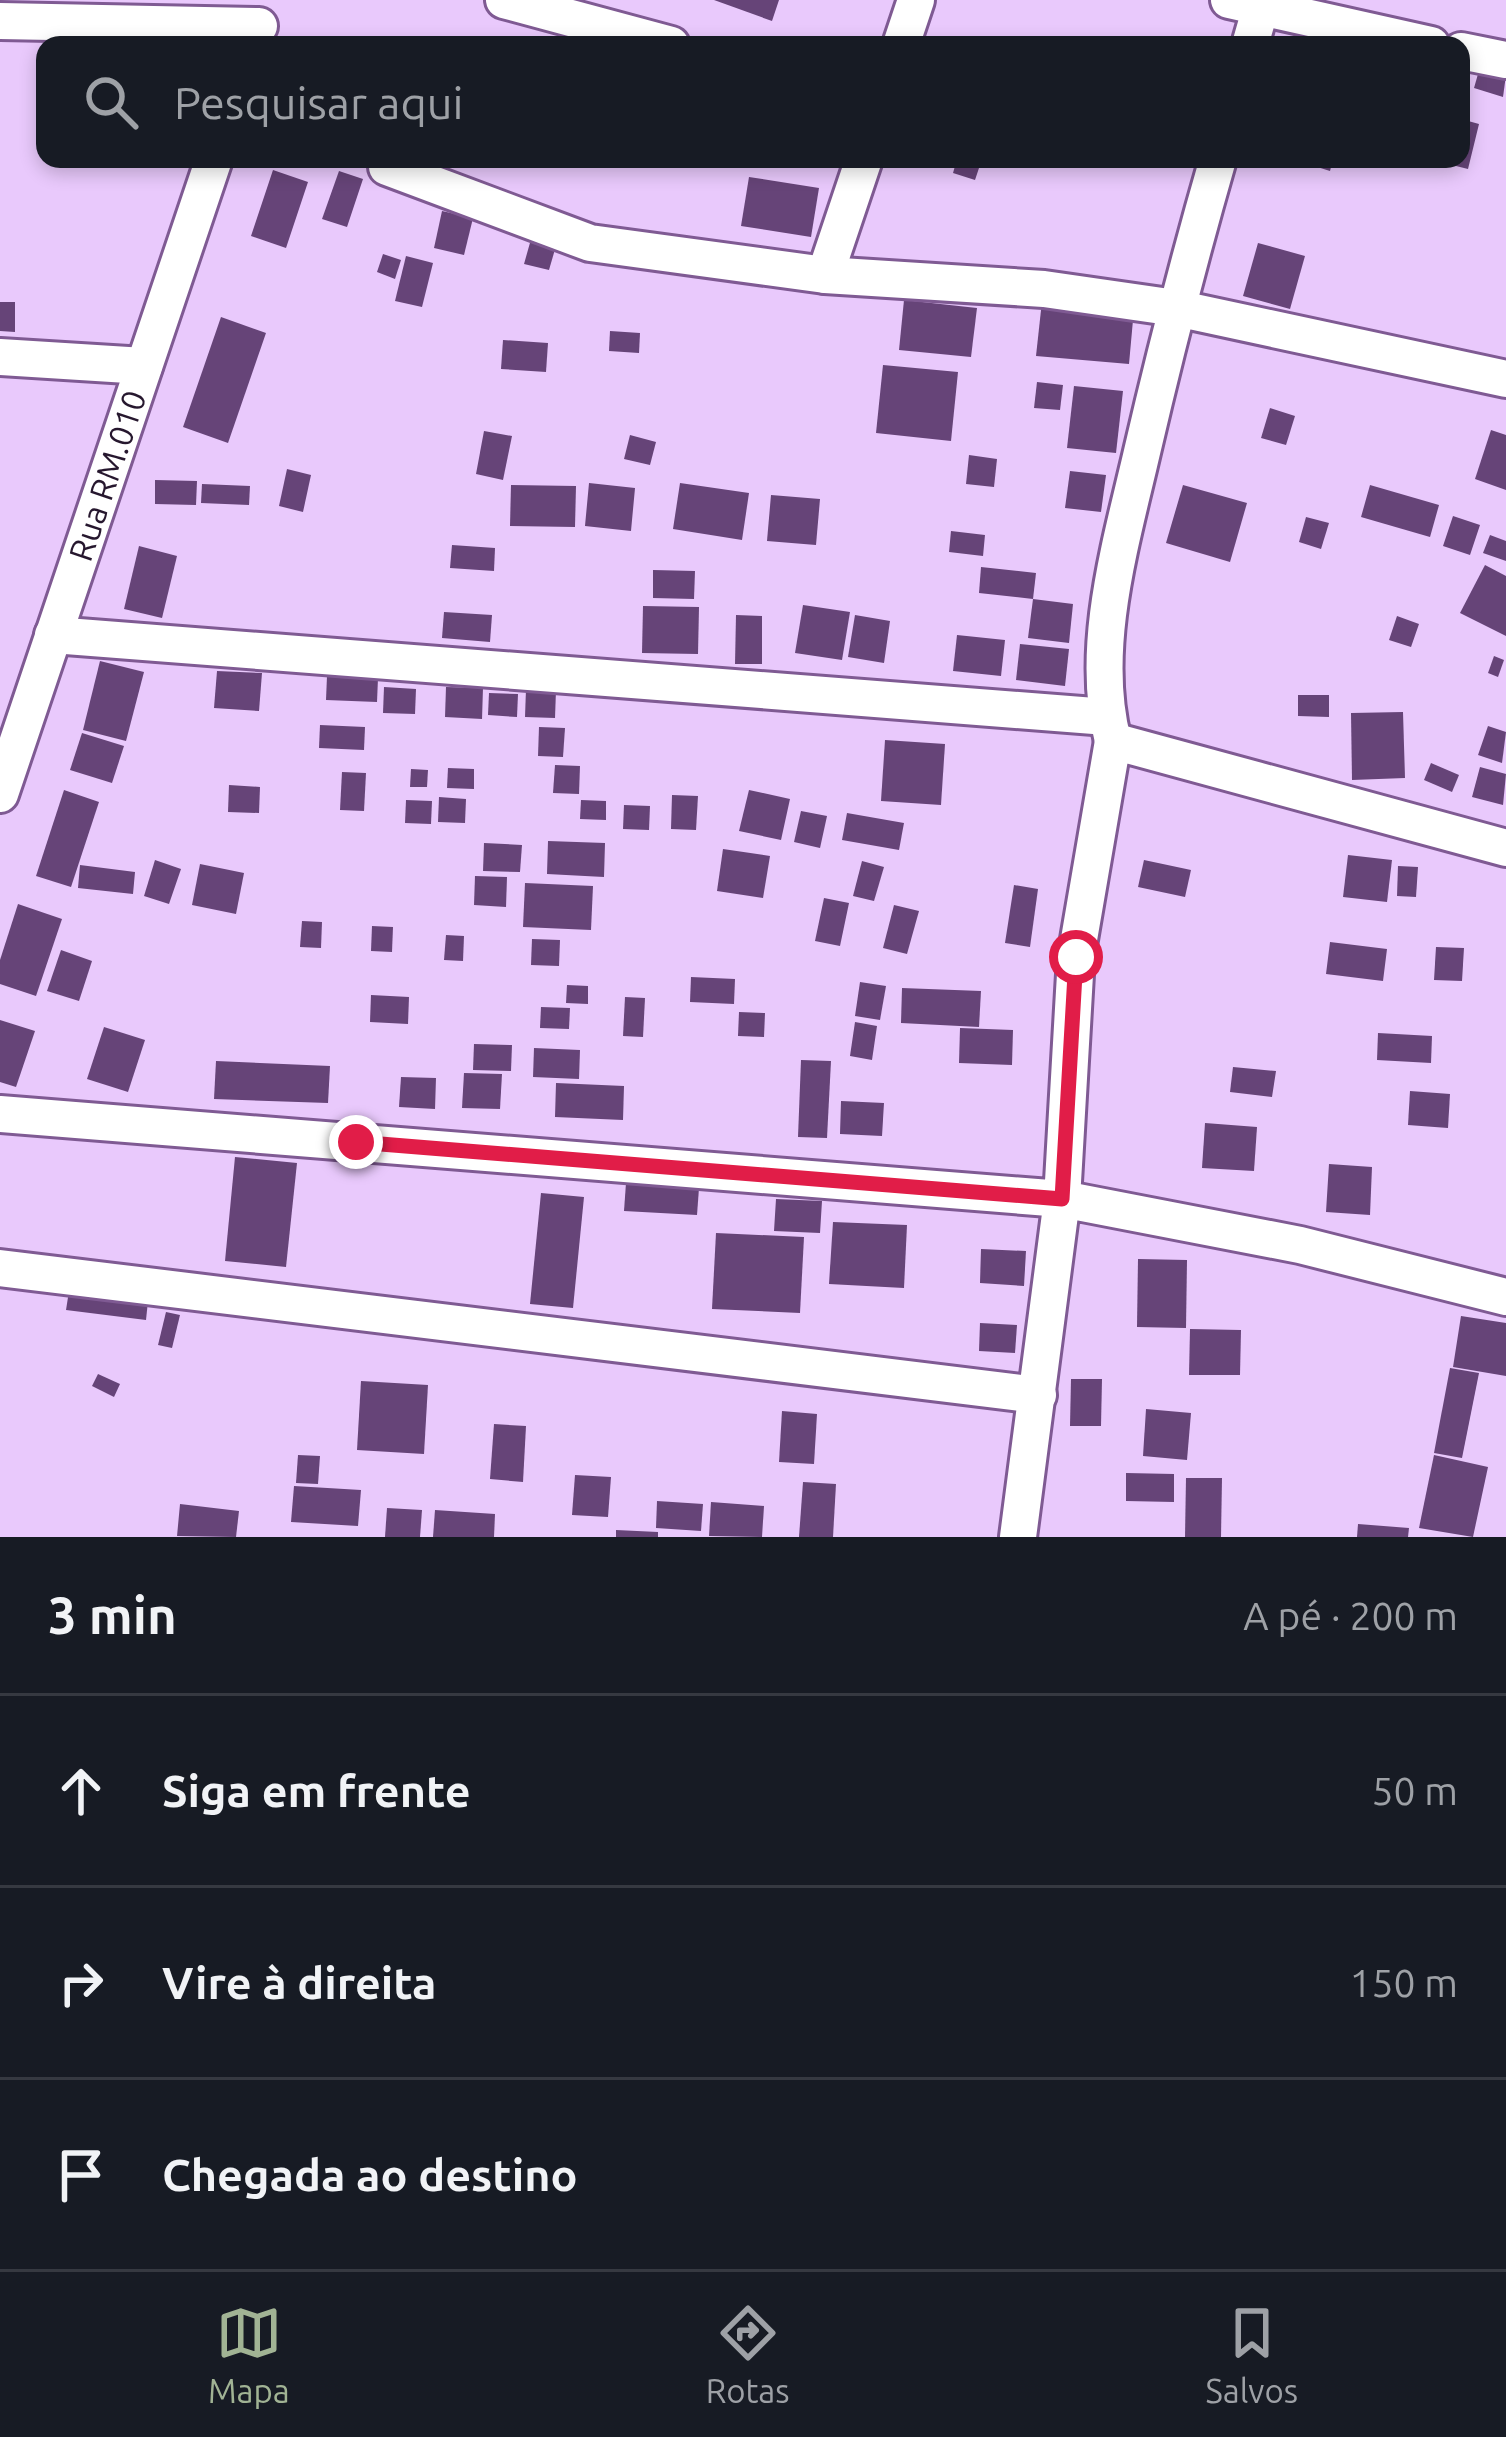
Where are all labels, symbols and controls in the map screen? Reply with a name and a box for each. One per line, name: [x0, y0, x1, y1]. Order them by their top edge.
search box: [36, 36, 1470, 168]
icon: search: [78, 69, 144, 135]
text: Pesquisar aqui: [174, 77, 463, 128]
street label: Rua RM.010: [61, 386, 153, 565]
route start: [1049, 930, 1103, 984]
route end: [329, 1115, 383, 1169]
text: 3 min: [48, 1586, 177, 1644]
text: A pé · 200 m: [1243, 1594, 1458, 1637]
icon: ahead: [48, 1758, 114, 1824]
text: Siga em frente: [162, 1765, 471, 1816]
text: 50 m: [1371, 1769, 1458, 1812]
icon: right: [48, 1950, 114, 2016]
text: Vire à direita: [162, 1957, 437, 2008]
text: 150 m: [1349, 1961, 1458, 2004]
icon: arrive: [48, 2142, 114, 2208]
text: Chegada ao destino: [162, 2149, 578, 2200]
tab: Mapa: [208, 2300, 290, 2409]
tab: Rotas: [706, 2300, 790, 2409]
tab: Salvos: [1205, 2300, 1298, 2409]

